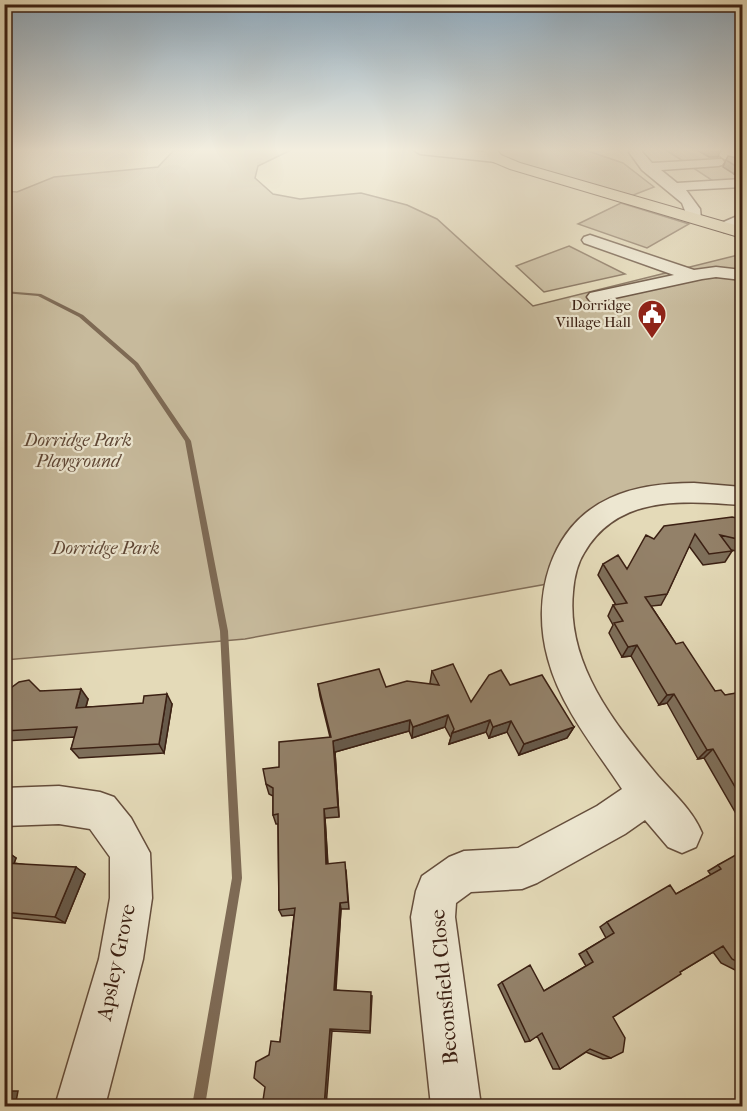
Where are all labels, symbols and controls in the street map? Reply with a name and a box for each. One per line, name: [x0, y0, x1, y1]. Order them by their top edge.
place label: Dorridge Village Hall: [555, 296, 632, 331]
public building icon: Dorridge Village Hall: [636, 298, 668, 340]
park label: Dorridge Park Playground: [23, 430, 132, 472]
park label: Dorridge Park: [51, 538, 160, 559]
street label: Apsley Grove: [92, 902, 140, 1023]
street label: Beconsfield Close: [425, 908, 463, 1066]

